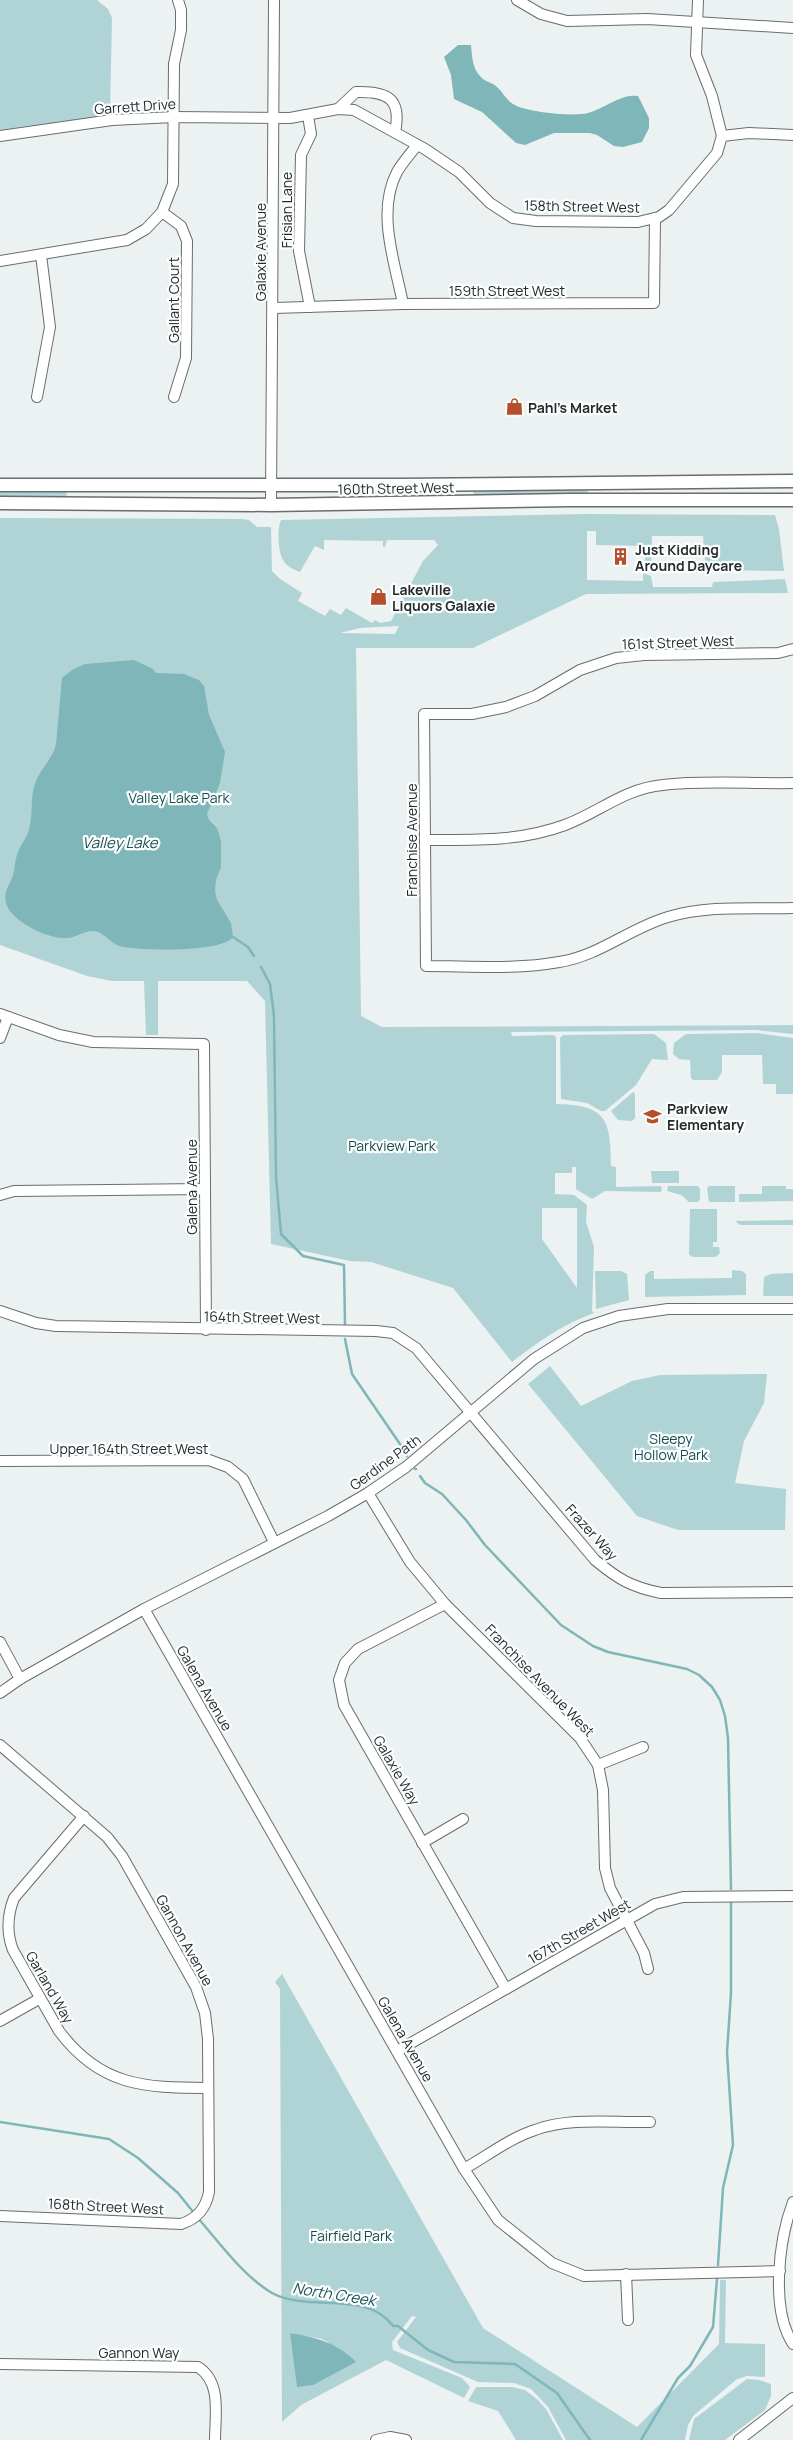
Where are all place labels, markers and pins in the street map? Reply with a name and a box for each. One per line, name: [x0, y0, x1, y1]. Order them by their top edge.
shop icon: Pahl's Market: [504, 397, 524, 417]
place label: Pahl's Market: [528, 398, 618, 417]
place label: Just Kidding Around Daycare: [635, 540, 742, 575]
building icon: Just Kidding Around Daycare: [611, 547, 631, 567]
place label: Lakeville Liquors Galaxie: [392, 580, 496, 615]
shop icon: Lakeville Liquors Galaxie: [368, 587, 388, 607]
place label: Parkview Elementary: [667, 1099, 744, 1134]
school or university icon: Parkview Elementary: [643, 1106, 663, 1126]

